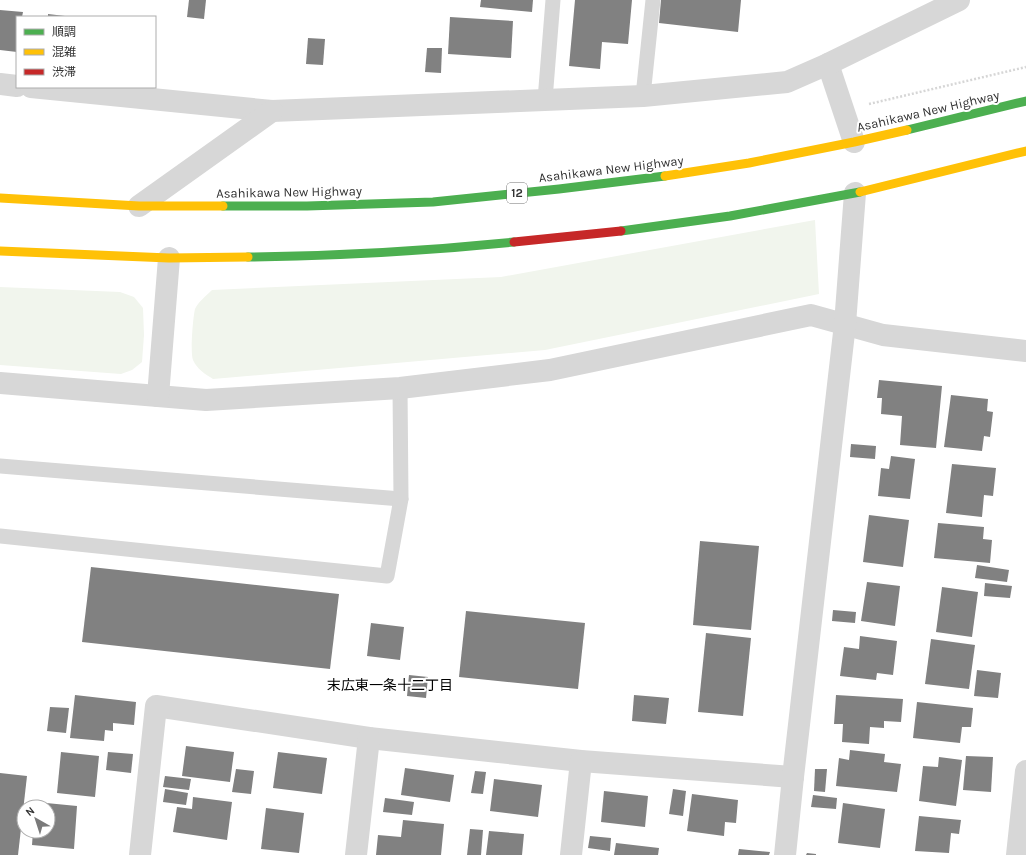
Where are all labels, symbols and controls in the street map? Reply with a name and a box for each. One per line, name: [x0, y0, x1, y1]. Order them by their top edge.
legend: [16, 16, 156, 88]
text: 順調: [52, 25, 76, 39]
text: 混雑: [52, 45, 76, 59]
text: 渋滞: [52, 65, 76, 79]
street label: Asahikawa New Highway: [855, 87, 1001, 135]
street label: Asahikawa New Highway: [538, 153, 684, 185]
street label: Asahikawa New Highway: [216, 183, 362, 201]
road number: 12: [507, 183, 527, 203]
district label: 末広東一条十二丁目: [327, 677, 453, 694]
north arrow: [16, 799, 56, 839]
text: N: [23, 804, 37, 819]

